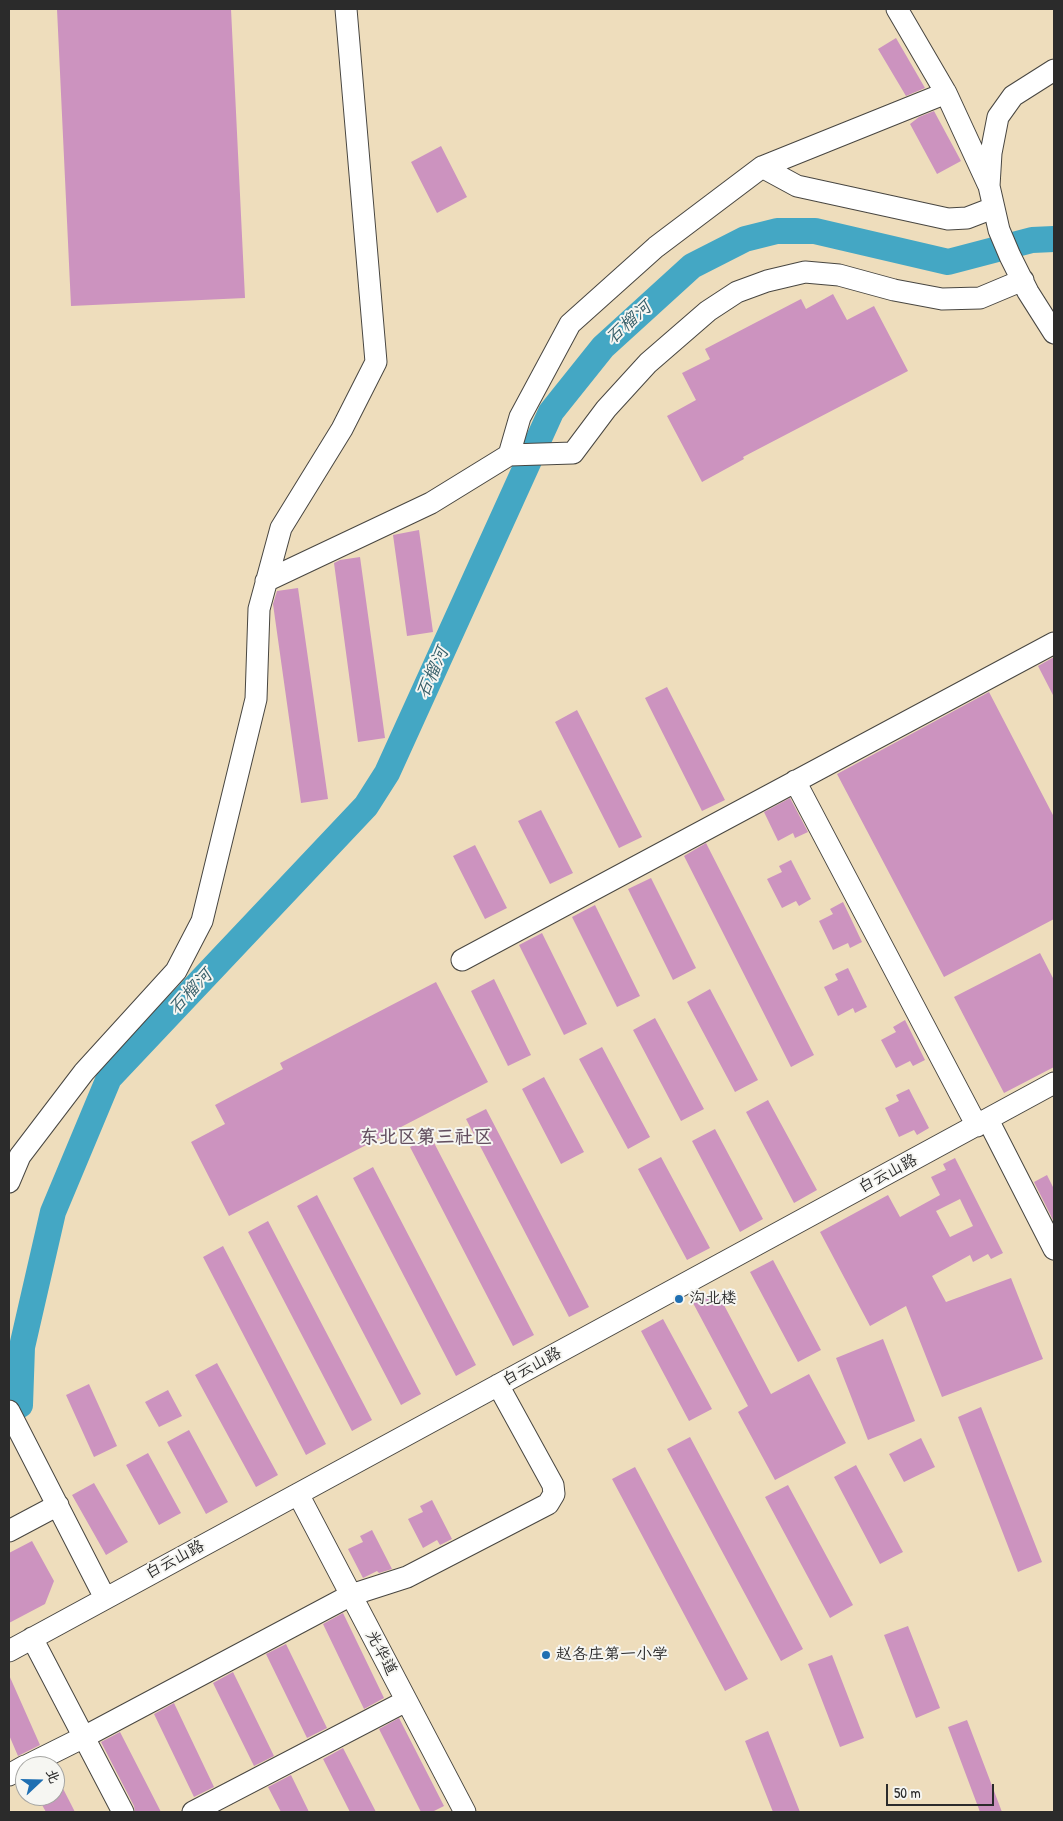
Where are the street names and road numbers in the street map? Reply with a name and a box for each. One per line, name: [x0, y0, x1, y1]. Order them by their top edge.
street label: 白云山路: [855, 1151, 921, 1197]
street label: 白云山路: [499, 1344, 565, 1390]
street label: 白云山路: [142, 1537, 208, 1583]
street label: 光华道: [361, 1627, 401, 1679]

